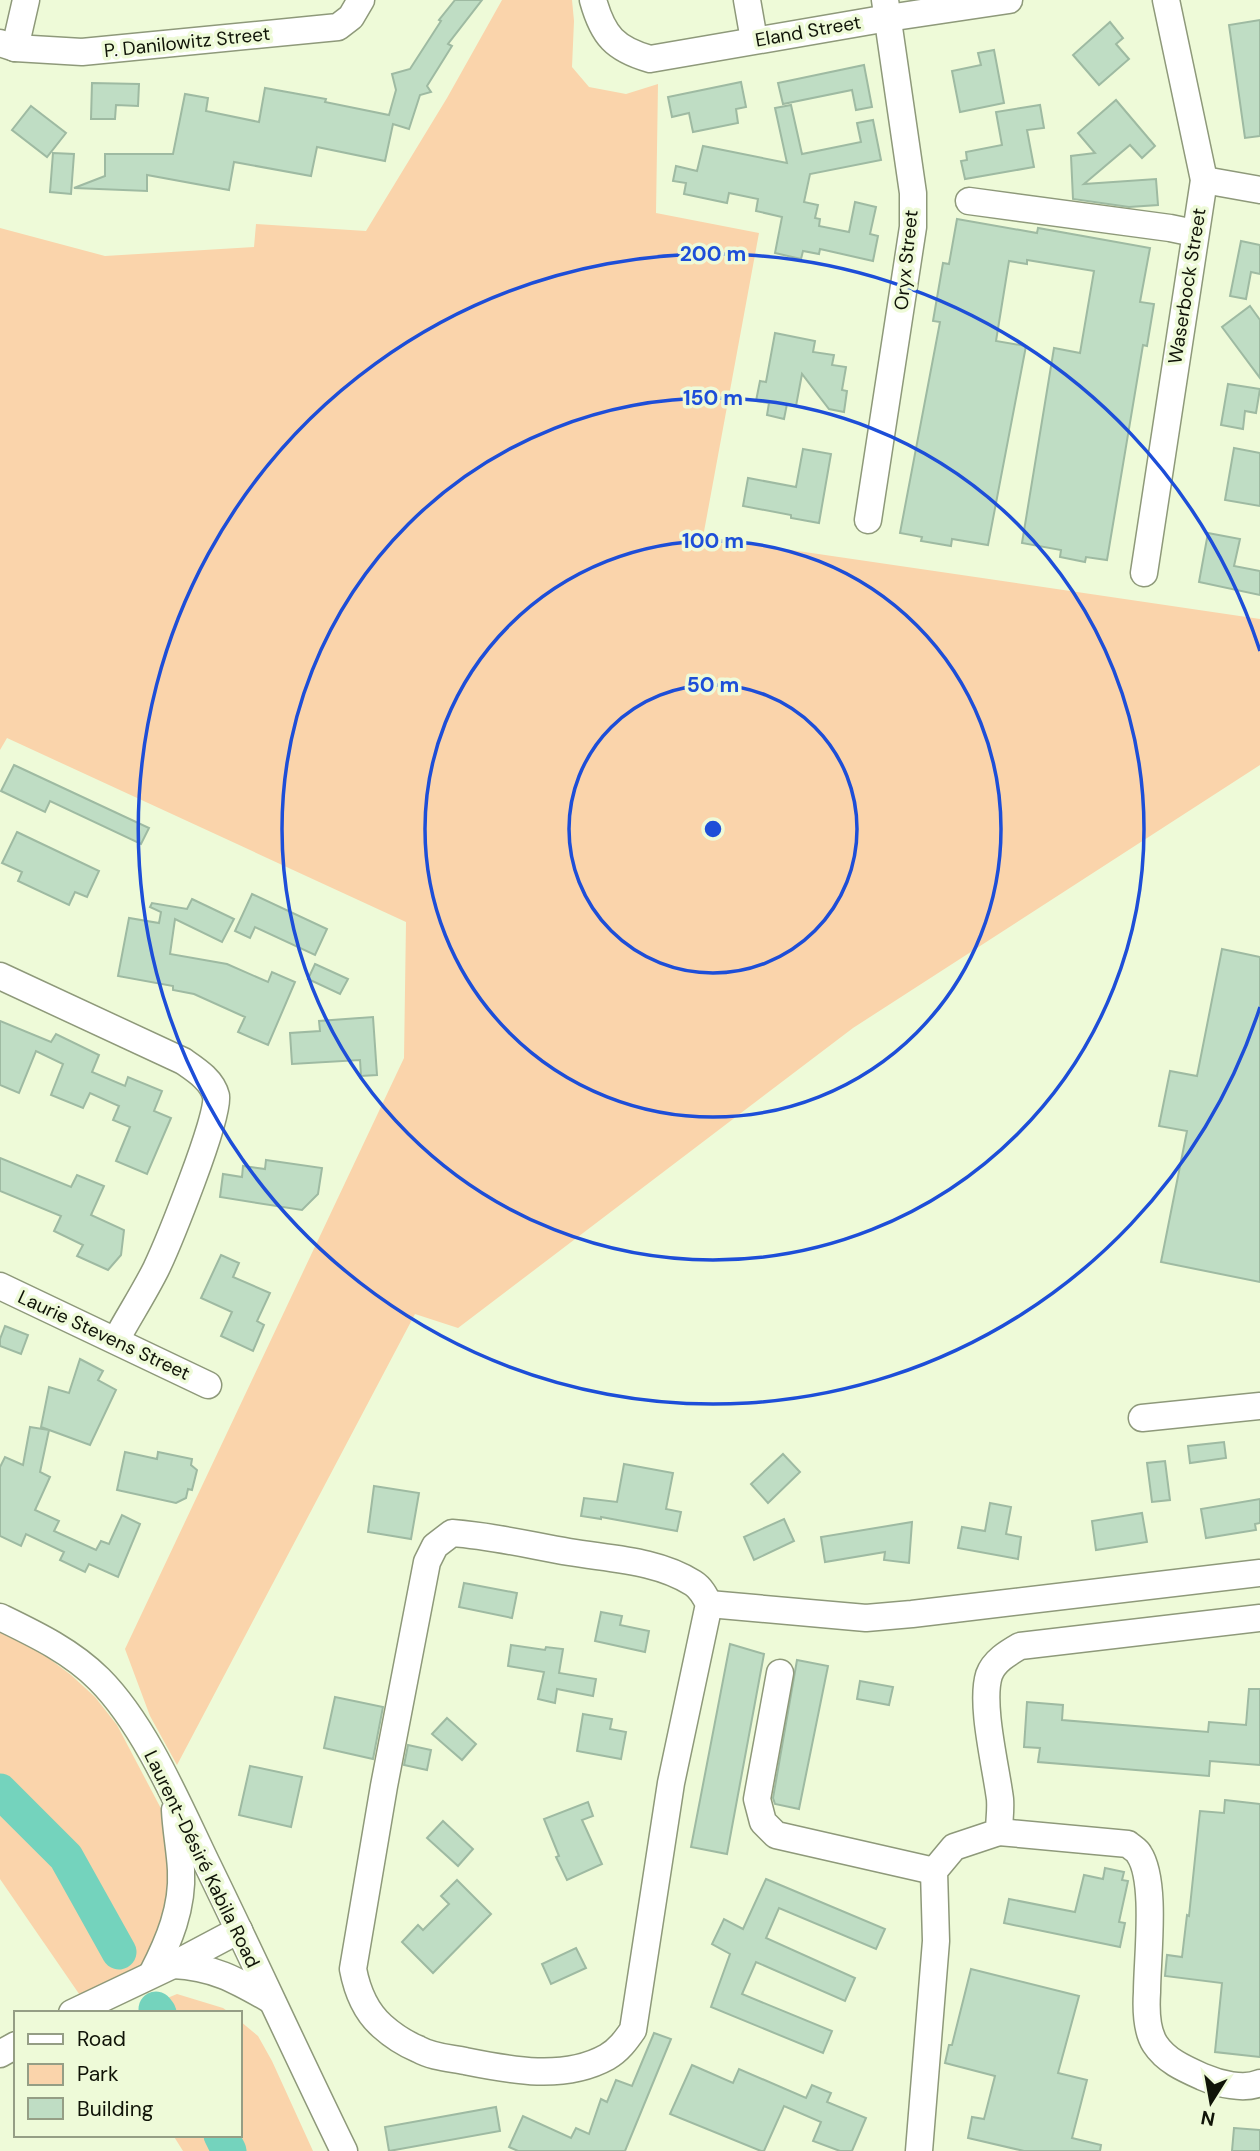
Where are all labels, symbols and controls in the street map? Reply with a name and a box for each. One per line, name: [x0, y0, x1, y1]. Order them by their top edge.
street label: Eland Street: [753, 9, 863, 53]
street label: P. Danilowitz Street: [103, 21, 271, 63]
street label: Waserbock Street: [1162, 206, 1212, 366]
street label: Oryx Street: [888, 209, 924, 311]
text: 200 m: [680, 240, 746, 268]
text: 150 m: [683, 384, 743, 412]
text: 100 m: [682, 527, 744, 555]
text: 50 m: [687, 671, 739, 699]
centre of rings: [701, 817, 725, 841]
street label: Laurie Stevens Street: [14, 1284, 194, 1386]
street label: Laurent-Désiré Kabila Road: [138, 1746, 266, 1972]
legend: [14, 2011, 242, 2137]
text: Road: [77, 2025, 126, 2053]
text: Park: [77, 2060, 119, 2088]
north arrow: [1176, 2067, 1246, 2137]
text: Building: [77, 2095, 154, 2123]
text: N: [1199, 2105, 1217, 2132]

